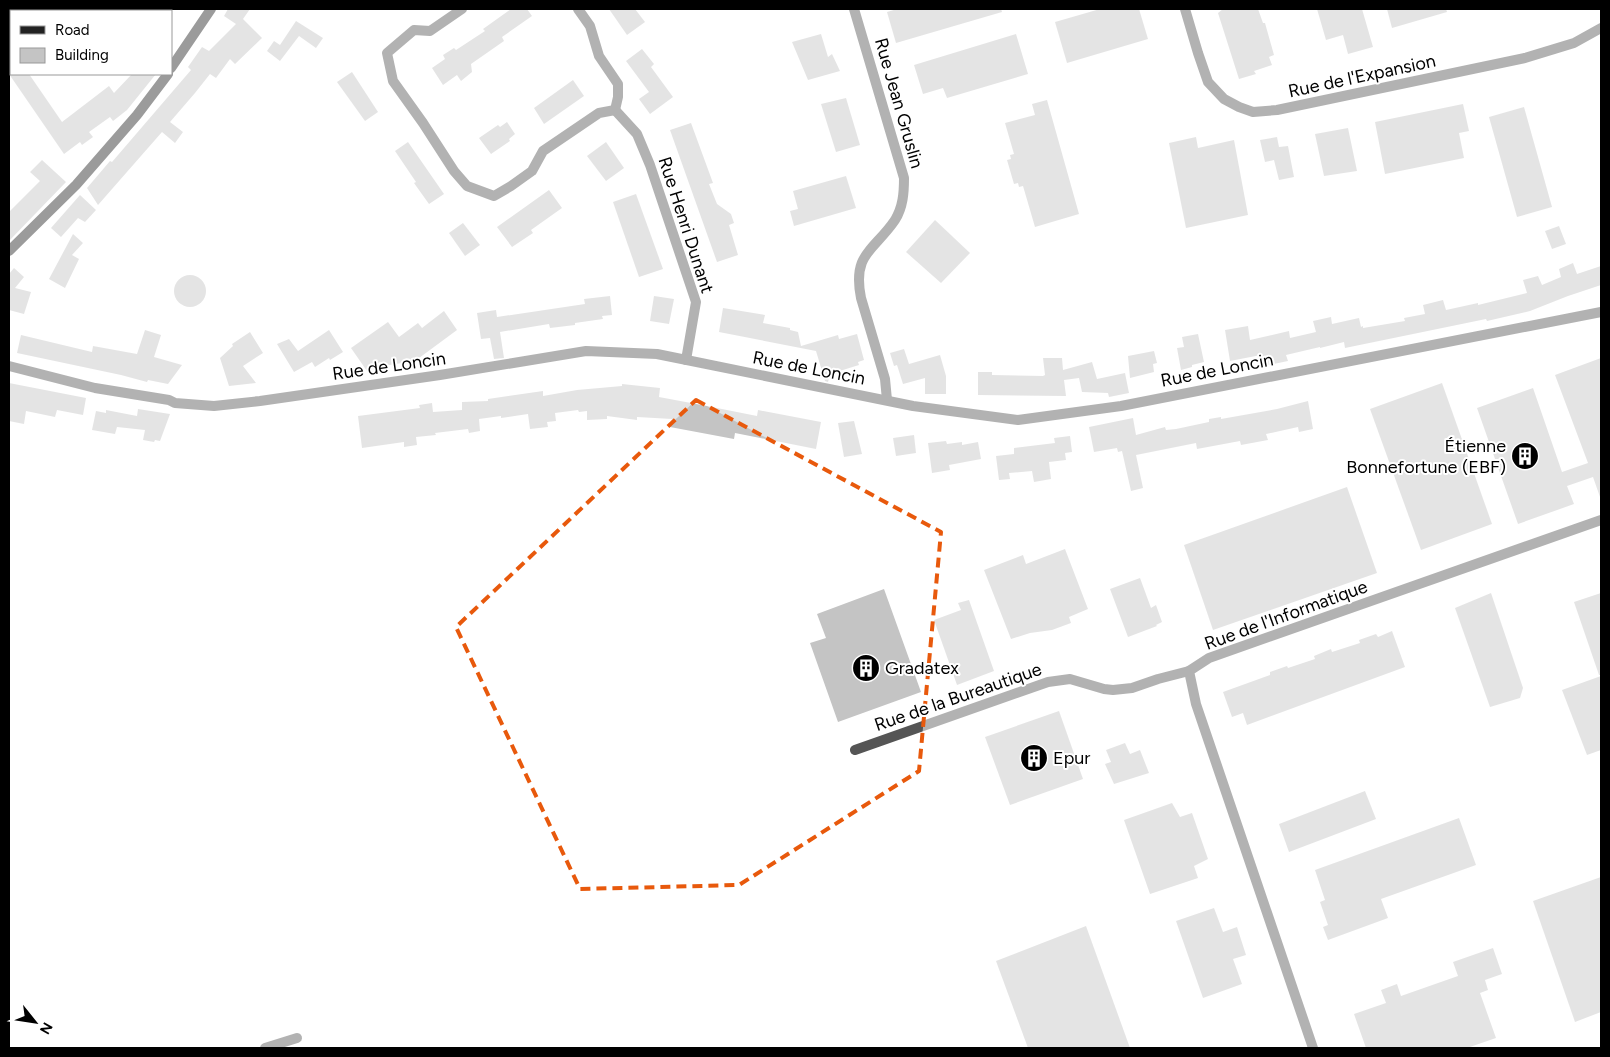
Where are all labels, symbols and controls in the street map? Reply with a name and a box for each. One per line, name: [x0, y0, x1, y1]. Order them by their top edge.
legend: [10, 10, 172, 75]
text: Road: [55, 21, 90, 39]
street label: Rue Jean Gruslin: [870, 35, 928, 171]
text: Building: [55, 46, 109, 64]
street label: Rue de l'Expansion: [1286, 50, 1438, 102]
street label: Rue Henri Dunant: [654, 154, 718, 296]
street label: Rue de Loncin: [751, 346, 867, 390]
street label: Rue de Loncin: [331, 347, 447, 385]
street label: Rue de Loncin: [1159, 348, 1275, 392]
place label: Étienne Bonnefortune (EBF): [1346, 435, 1506, 478]
building icon: Étienne Bonnefortune (EBF): [1510, 441, 1540, 471]
street label: Rue de l'Informatique: [1202, 575, 1371, 655]
building icon: Gradatex: [851, 653, 881, 683]
place label: Gradatex: [885, 657, 959, 679]
street label: Rue de la Bureautique: [871, 658, 1045, 736]
building icon: Epur: [1019, 743, 1049, 773]
place label: Epur: [1053, 747, 1090, 769]
north arrow: [10, 997, 60, 1047]
text: N: [36, 1019, 56, 1037]

